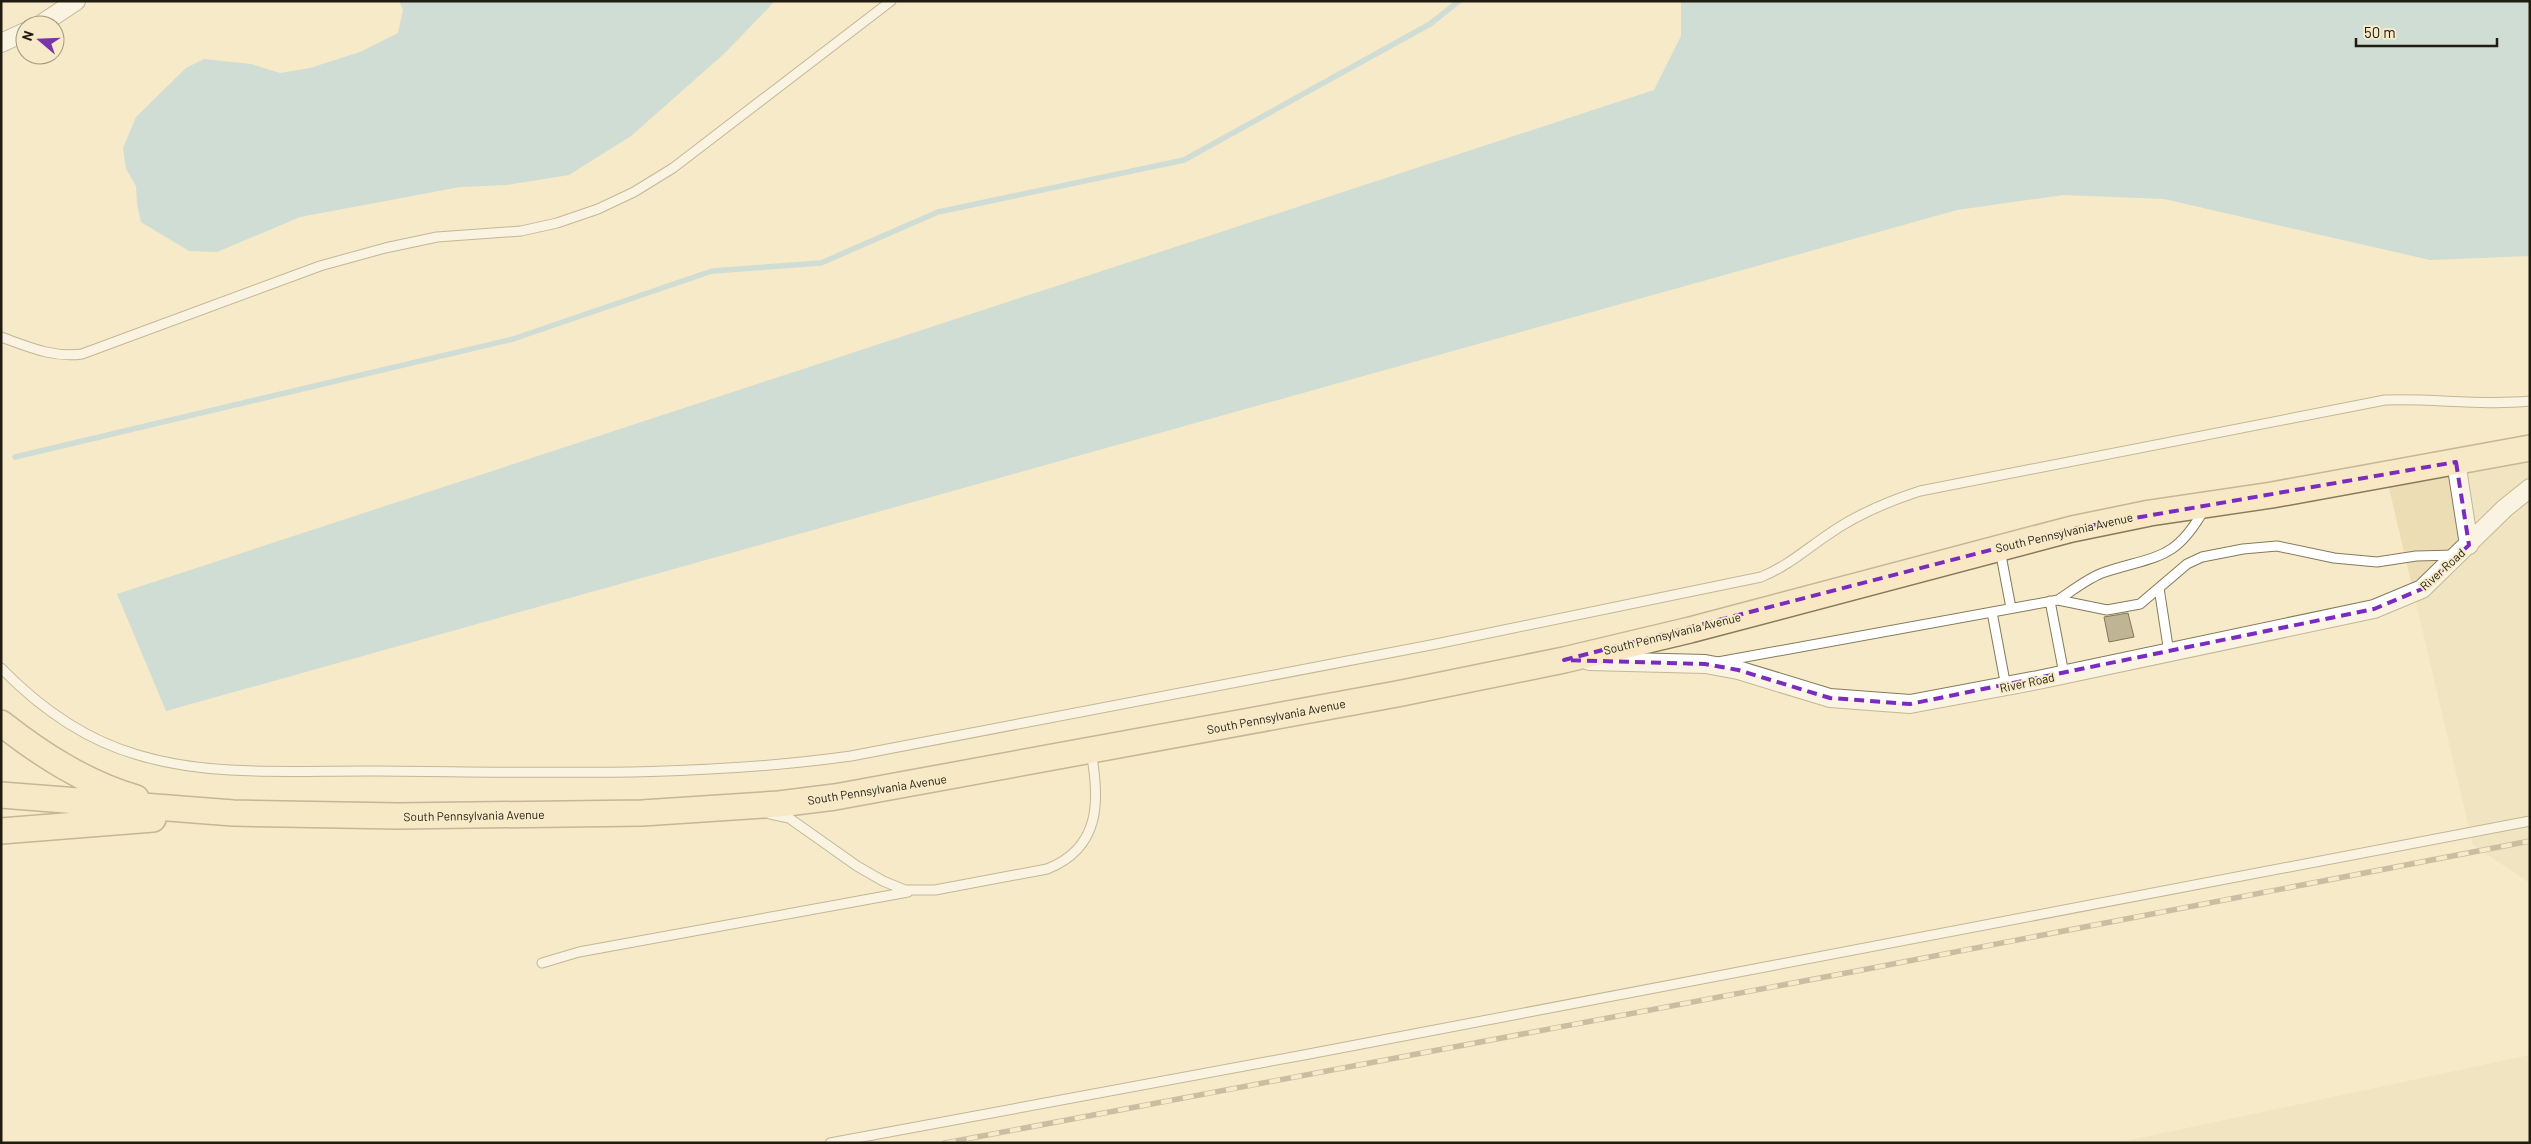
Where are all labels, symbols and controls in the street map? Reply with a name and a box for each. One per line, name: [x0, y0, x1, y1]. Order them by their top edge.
north arrow: [15, 15, 65, 65]
scale bar: [2356, 15, 2497, 47]
text: 50 m: [2364, 23, 2396, 41]
text: N: [18, 28, 37, 43]
street label: South Pennsylvania Avenue: [1994, 509, 2134, 555]
street label: River Road: [2417, 545, 2467, 593]
street label: South Pennsylvania Avenue: [1602, 609, 1742, 657]
street label: River Road: [1998, 669, 2056, 695]
street label: South Pennsylvania Avenue: [1205, 696, 1347, 736]
street label: South Pennsylvania Avenue: [806, 771, 948, 807]
street label: South Pennsylvania Avenue: [403, 807, 545, 823]

